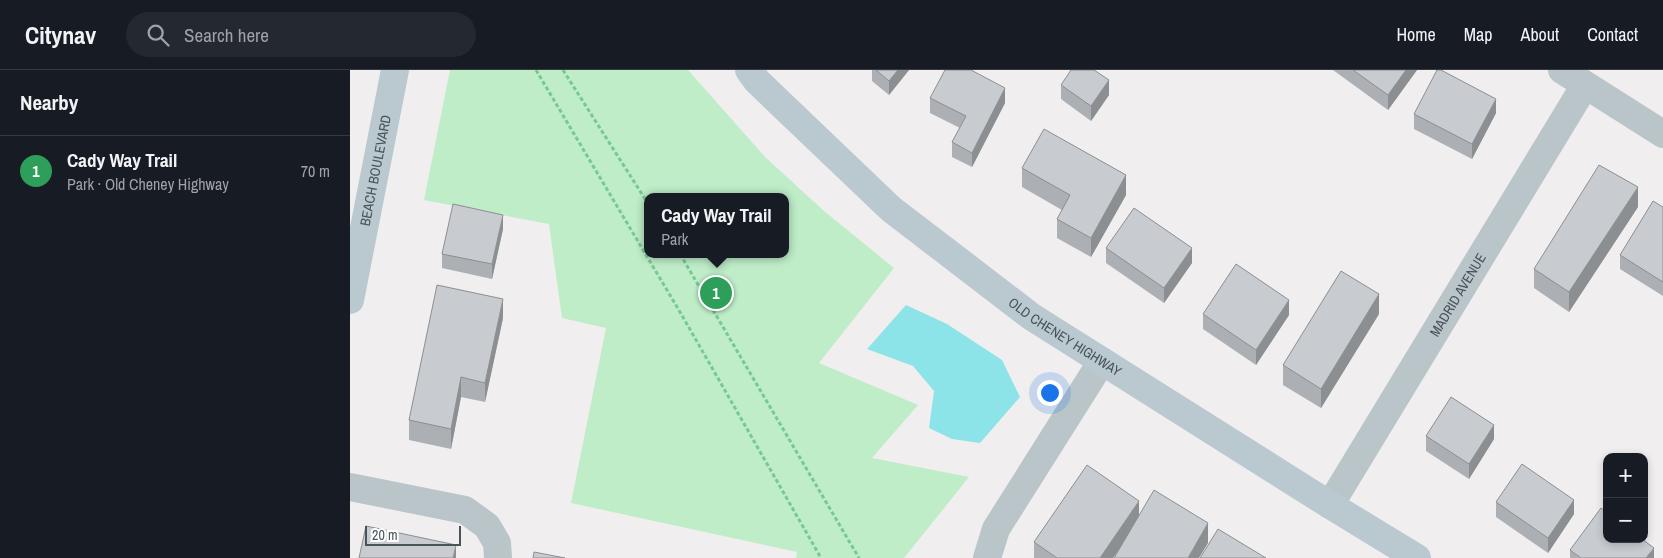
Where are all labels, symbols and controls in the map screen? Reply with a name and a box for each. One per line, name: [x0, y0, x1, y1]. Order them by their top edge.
search box: [126, 12, 476, 57]
text: Citynav: [25, 19, 96, 51]
icon: search: [144, 21, 172, 49]
text: Search here: [184, 22, 269, 48]
text: Home: [1396, 22, 1436, 47]
text: Map: [1464, 22, 1493, 47]
text: About: [1521, 22, 1559, 47]
text: Contact: [1587, 22, 1638, 47]
text: Nearby: [20, 88, 78, 117]
street label: BEACH BOULEVARD: [356, 113, 395, 228]
text: Cady Way Trail: [67, 147, 177, 173]
text: 1: [32, 160, 40, 182]
text: 70 m: [301, 160, 330, 182]
text: Park · Old Cheney Highway: [67, 173, 229, 195]
popup: [644, 193, 789, 258]
text: Cady Way Trail: [661, 202, 772, 228]
text: Park: [661, 228, 688, 250]
street label: MADRID AVENUE: [1425, 250, 1490, 340]
pin: 1: [700, 274, 732, 312]
street label: OLD CHENEY HIGHWAY: [1005, 293, 1125, 380]
your location: [1037, 380, 1063, 406]
map controls: [1603, 453, 1648, 543]
button: +: [1603, 453, 1648, 498]
button: −: [1603, 498, 1648, 543]
scale bar: [365, 523, 461, 546]
text: 20 m: [372, 526, 398, 544]

